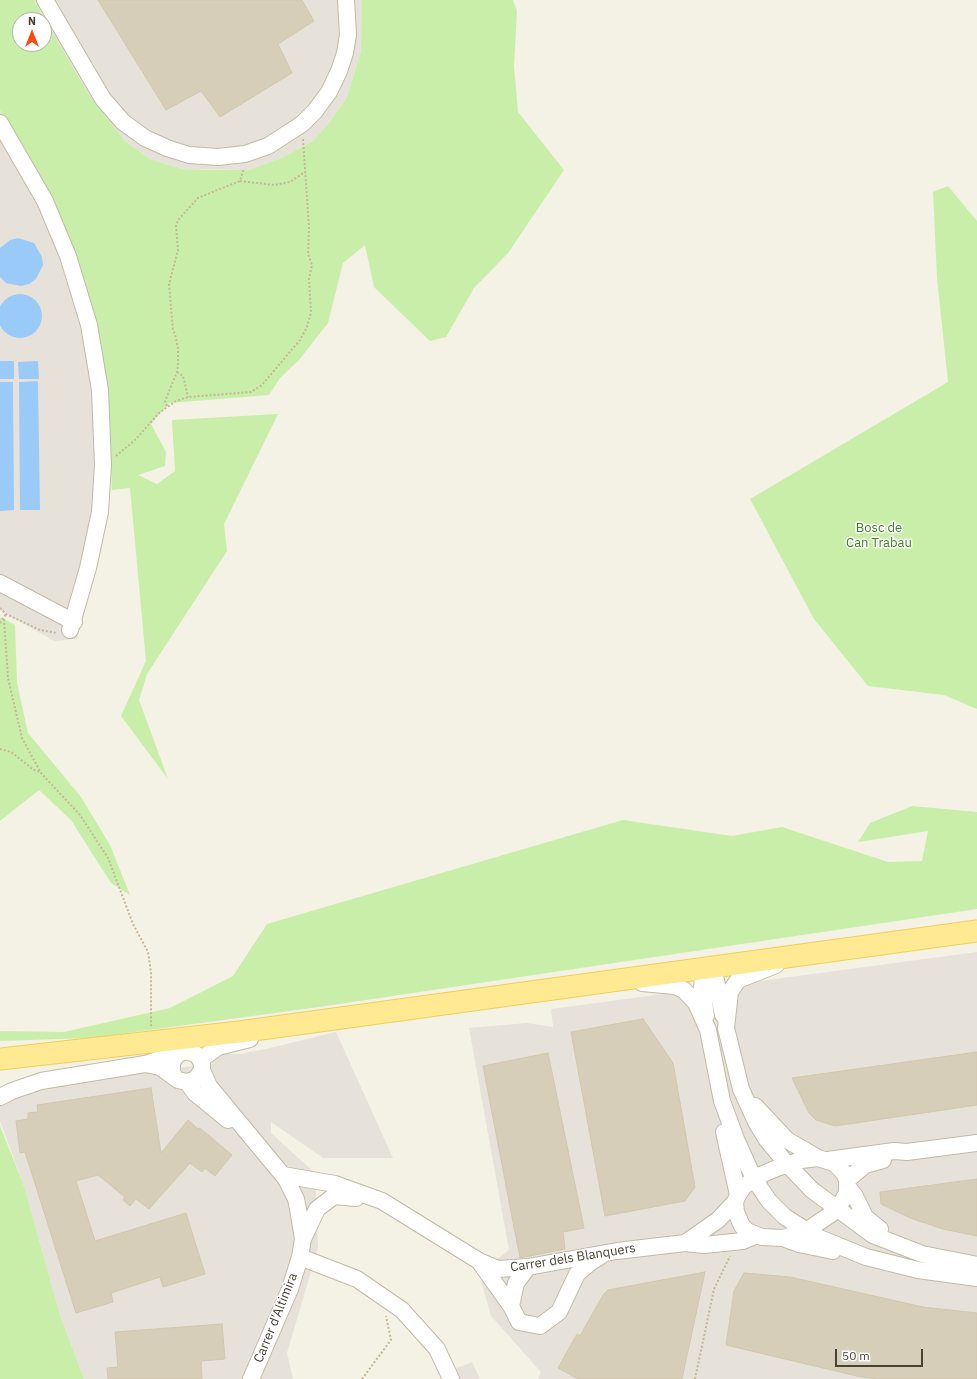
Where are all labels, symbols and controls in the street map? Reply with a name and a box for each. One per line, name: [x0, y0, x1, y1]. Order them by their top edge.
north arrow: [12, 12, 52, 52]
text: N: [28, 14, 36, 28]
park label: Bosc de Can Trabau: [846, 520, 912, 551]
street label: Carrer dels Blanquers: [509, 1240, 637, 1276]
street label: Carrer d'Altimira: [251, 1271, 301, 1365]
scale bar: [837, 1341, 925, 1367]
text: 50 m: [842, 1348, 870, 1363]

